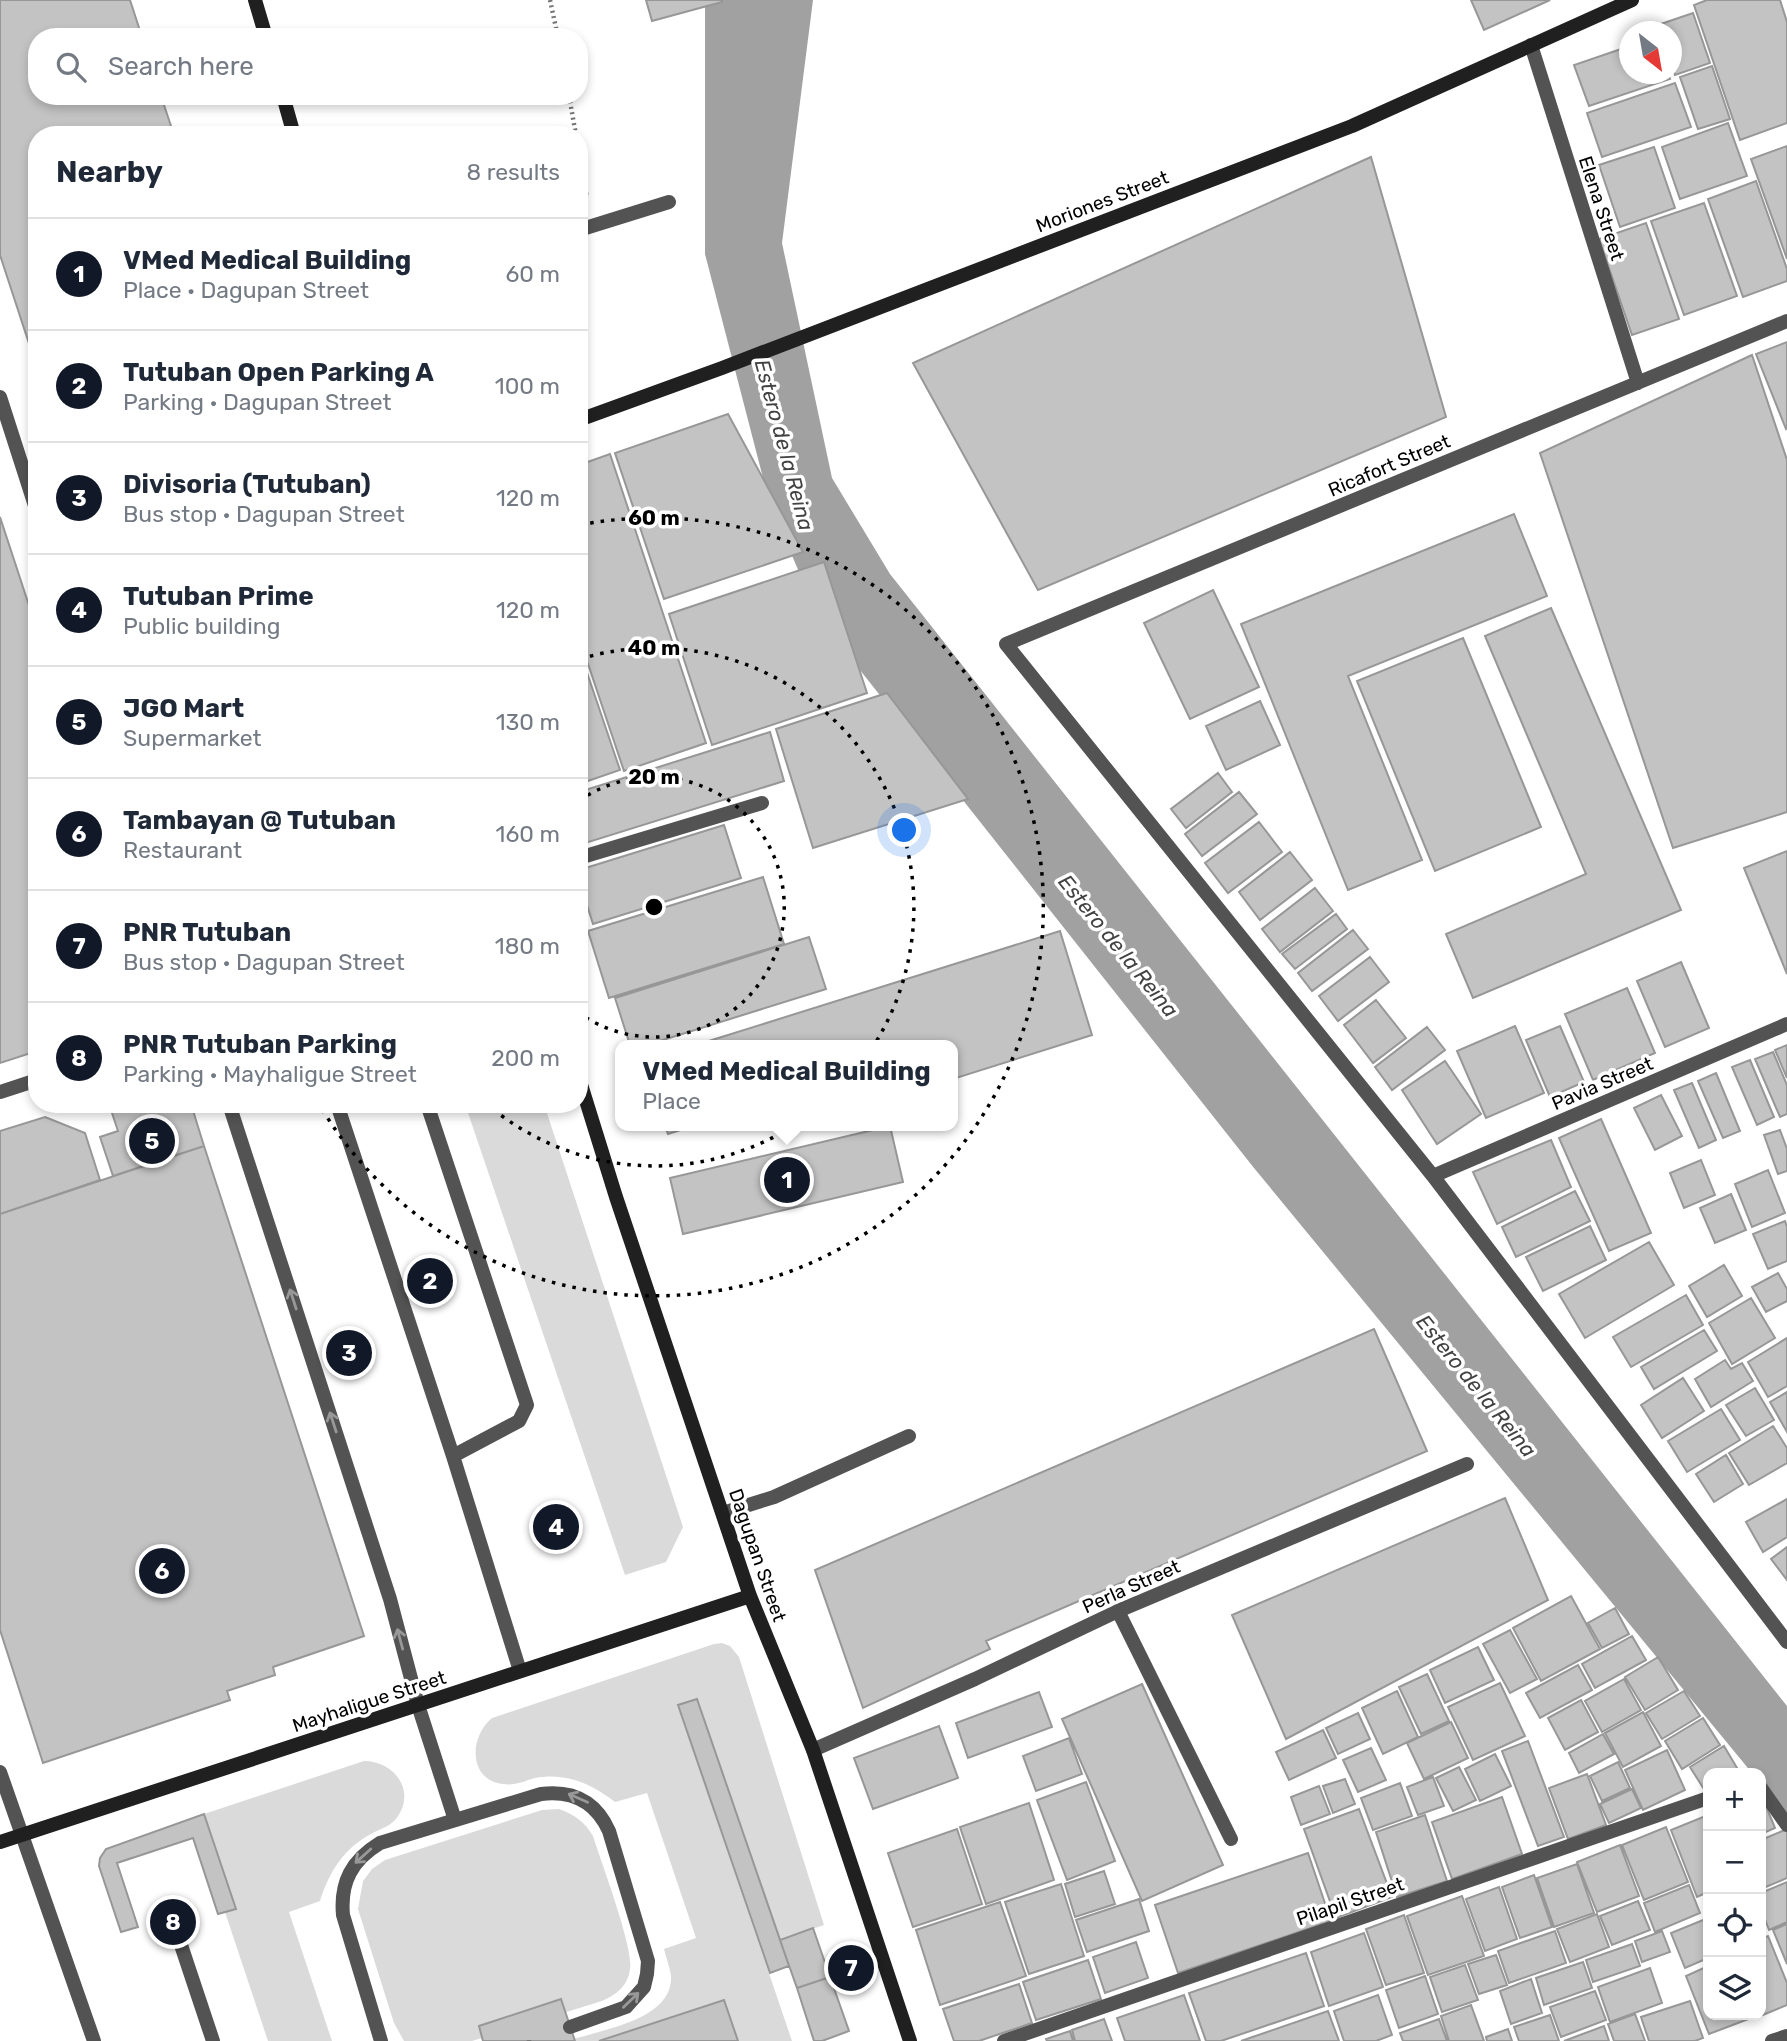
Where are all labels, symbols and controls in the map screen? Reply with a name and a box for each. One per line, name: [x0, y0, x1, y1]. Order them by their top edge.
north arrow: [1619, 21, 1682, 84]
search box: [28, 28, 588, 105]
icon: search: [52, 48, 90, 86]
text: Search here: [108, 51, 254, 82]
street label: Elena Street: [1574, 153, 1629, 264]
text: Nearby: [56, 154, 163, 190]
text: 8 results: [466, 158, 560, 186]
street label: Moriones Street: [1033, 165, 1172, 237]
text: VMed Medical Building: [123, 245, 411, 276]
text: 1: [73, 260, 85, 288]
text: 60 m: [505, 260, 560, 288]
text: Place · Dagupan Street: [123, 276, 369, 304]
text: Tutuban Open Parking A: [123, 357, 434, 388]
water label: Estero de la Reina: [750, 357, 819, 533]
text: 2: [72, 372, 86, 400]
text: 100 m: [495, 372, 560, 400]
text: Parking · Dagupan Street: [123, 388, 392, 416]
street label: Ricafort Street: [1325, 429, 1454, 501]
text: Divisoria (Tutuban): [123, 469, 371, 500]
text: 3: [71, 484, 87, 512]
text: 120 m: [496, 484, 560, 512]
text: Bus stop · Dagupan Street: [123, 500, 405, 528]
text: 60 m: [628, 505, 680, 530]
text: Tutuban Prime: [123, 581, 314, 612]
text: 4: [71, 596, 87, 624]
text: 120 m: [496, 596, 560, 624]
text: Public building: [123, 612, 280, 640]
text: 40 m: [628, 635, 680, 660]
text: JGO Mart: [123, 693, 244, 724]
text: 5: [72, 708, 86, 736]
text: 130 m: [496, 708, 560, 736]
text: Supermarket: [123, 724, 261, 752]
text: 20 m: [628, 764, 680, 789]
text: Tambayan @ Tutuban: [123, 805, 396, 836]
your location: [887, 813, 921, 847]
text: 6: [72, 820, 86, 848]
text: 160 m: [496, 820, 560, 848]
text: Restaurant: [123, 836, 242, 864]
water label: Estero de la Reina: [1053, 869, 1183, 1022]
centre of rings: [642, 895, 666, 919]
text: PNR Tutuban: [123, 917, 291, 948]
text: 7: [72, 932, 86, 960]
text: 180 m: [495, 932, 560, 960]
text: Bus stop · Dagupan Street: [123, 948, 405, 976]
text: PNR Tutuban Parking: [123, 1029, 397, 1060]
popup: [615, 1040, 958, 1131]
text: 8: [71, 1044, 87, 1072]
text: 200 m: [491, 1044, 560, 1072]
street label: Pavia Street: [1548, 1052, 1657, 1115]
text: VMed Medical Building: [642, 1056, 931, 1087]
text: Parking · Mayhaligue Street: [123, 1060, 417, 1088]
text: Place: [642, 1087, 701, 1115]
pin: 5: [129, 1115, 175, 1167]
pin: 1: [764, 1154, 810, 1206]
pin: 2: [407, 1255, 453, 1307]
one-way arrow: [286, 1289, 299, 1311]
water label: Estero de la Reina: [1411, 1309, 1541, 1462]
pin: 3: [326, 1327, 372, 1379]
one-way arrow: [326, 1411, 339, 1433]
street label: Dagupan Street: [724, 1486, 791, 1625]
pin: 4: [533, 1501, 579, 1553]
pin: 6: [139, 1545, 185, 1597]
street label: Perla Street: [1079, 1554, 1184, 1618]
one-way arrow: [393, 1628, 406, 1651]
street label: Mayhaligue Street: [289, 1666, 449, 1737]
map controls: [1703, 1768, 1766, 2020]
button: +: [1703, 1768, 1766, 1831]
one-way arrow: [568, 1791, 589, 1804]
button: −: [1703, 1831, 1766, 1894]
one-way arrow: [354, 1848, 372, 1864]
street label: Pilapil Street: [1293, 1872, 1407, 1931]
button: locate: [1703, 1894, 1766, 1957]
pin: 8: [150, 1896, 196, 1948]
pin: 7: [828, 1942, 874, 1994]
button: layers: [1703, 1957, 1766, 2020]
one-way arrow: [623, 1992, 640, 2009]

